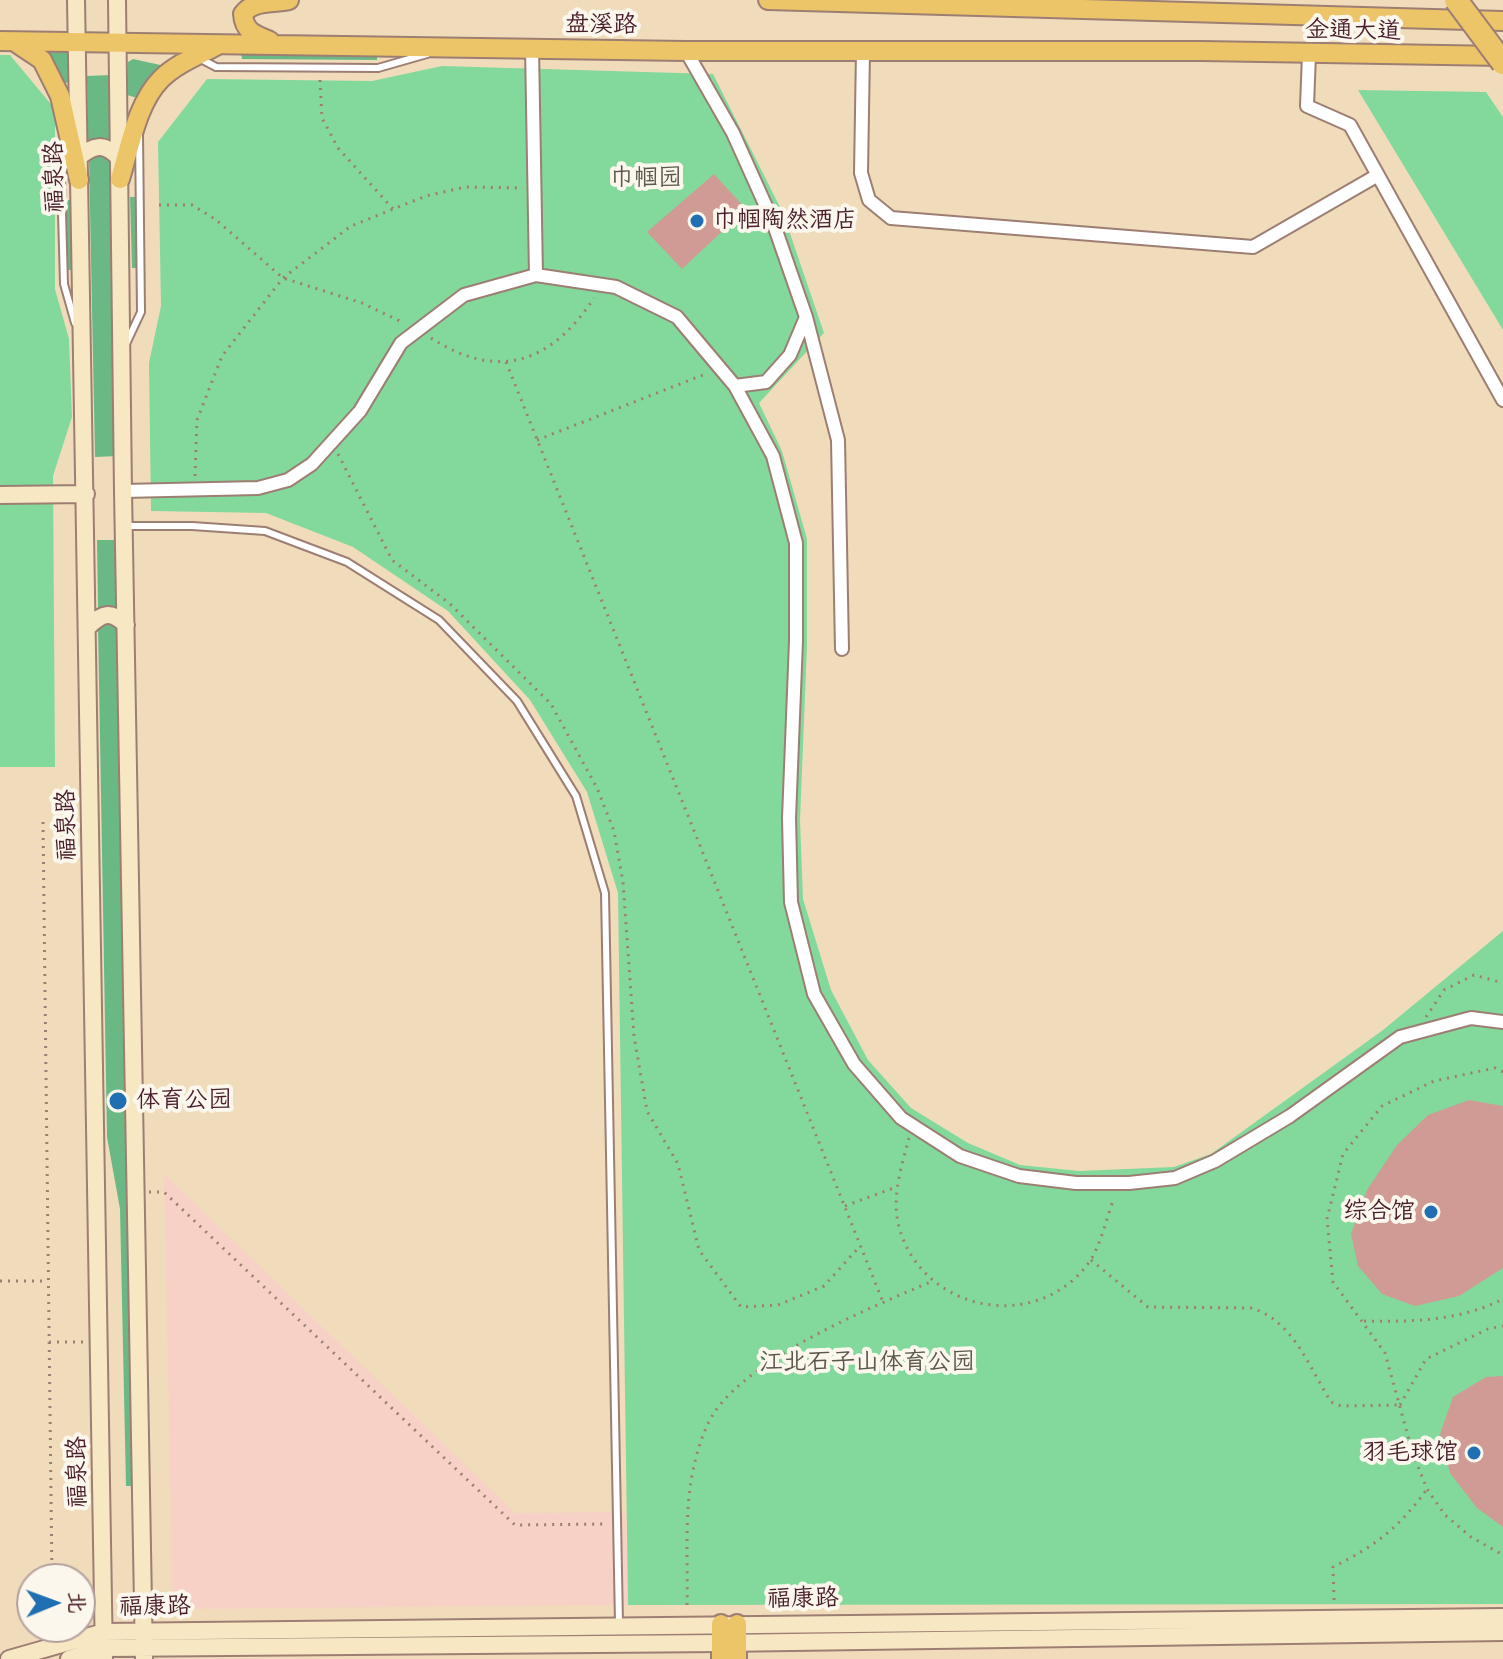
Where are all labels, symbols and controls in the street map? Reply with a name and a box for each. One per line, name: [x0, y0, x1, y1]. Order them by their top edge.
street label: 盘溪路: [565, 10, 637, 40]
street label: 金通大道: [1305, 16, 1401, 46]
street label: 福泉路: [40, 141, 70, 213]
park label: 巾帼园: [610, 165, 682, 193]
place label: 巾帼陶然酒店: [713, 207, 857, 235]
marker: 巾帼陶然酒店: [688, 212, 706, 230]
street label: 福泉路: [52, 789, 82, 861]
place label: 体育公园: [136, 1087, 232, 1115]
marker: 体育公园: [107, 1090, 129, 1112]
place label: 综合馆: [1343, 1198, 1415, 1226]
marker: 综合馆: [1422, 1203, 1440, 1221]
park label: 江北石子山体育公园: [759, 1349, 975, 1377]
street label: 福泉路: [63, 1436, 93, 1508]
place label: 羽毛球馆: [1362, 1439, 1458, 1467]
marker: 羽毛球馆: [1465, 1444, 1483, 1462]
north arrow: [16, 1563, 96, 1643]
street label: 福康路: [767, 1584, 839, 1614]
text: 北: [63, 1591, 93, 1614]
street label: 福康路: [119, 1592, 191, 1622]

